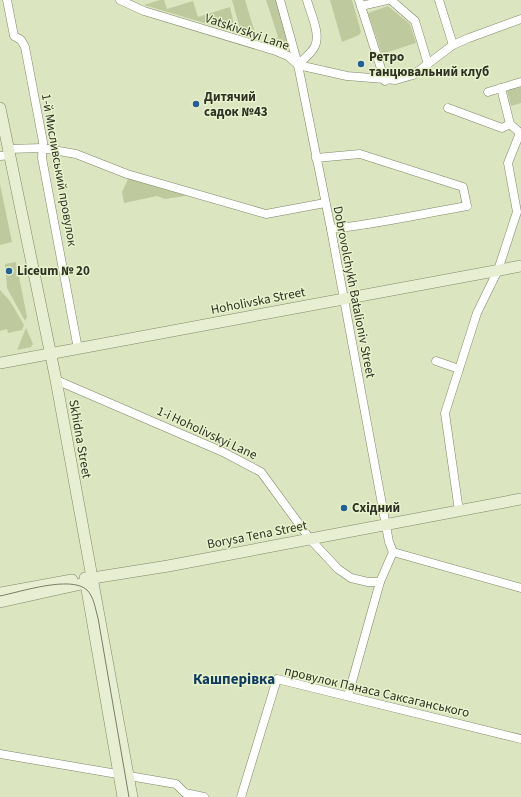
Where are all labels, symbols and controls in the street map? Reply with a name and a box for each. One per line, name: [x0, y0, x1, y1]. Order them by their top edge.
street label: Vatskivskyi Lane: [202, 9, 292, 55]
place label: Ретро танцювальний клуб: [369, 48, 489, 81]
marker: Ретро танцювальний клуб: [356, 59, 366, 69]
place label: Дитячий садок №43: [204, 88, 268, 121]
street label: 1-й Мисливський провулок: [37, 92, 81, 248]
marker: Дитячий садок №43: [191, 99, 201, 109]
street label: Dobrovolchykh Batalioniv Street: [328, 204, 380, 380]
place label: Liceum № 20: [17, 262, 90, 280]
marker: Liceum № 20: [4, 266, 14, 276]
street label: Hoholivska Street: [209, 283, 307, 319]
street label: Skhidna Street: [64, 398, 96, 480]
street label: 1-i Hoholivskyi Lane: [154, 402, 260, 464]
place label: Східний: [352, 499, 400, 517]
marker: Східний: [339, 503, 349, 513]
street label: Borysa Tena Street: [205, 516, 309, 554]
street label: провулок Панаса Саксаганського: [283, 662, 471, 722]
district label: Кашперівка: [193, 669, 275, 690]

